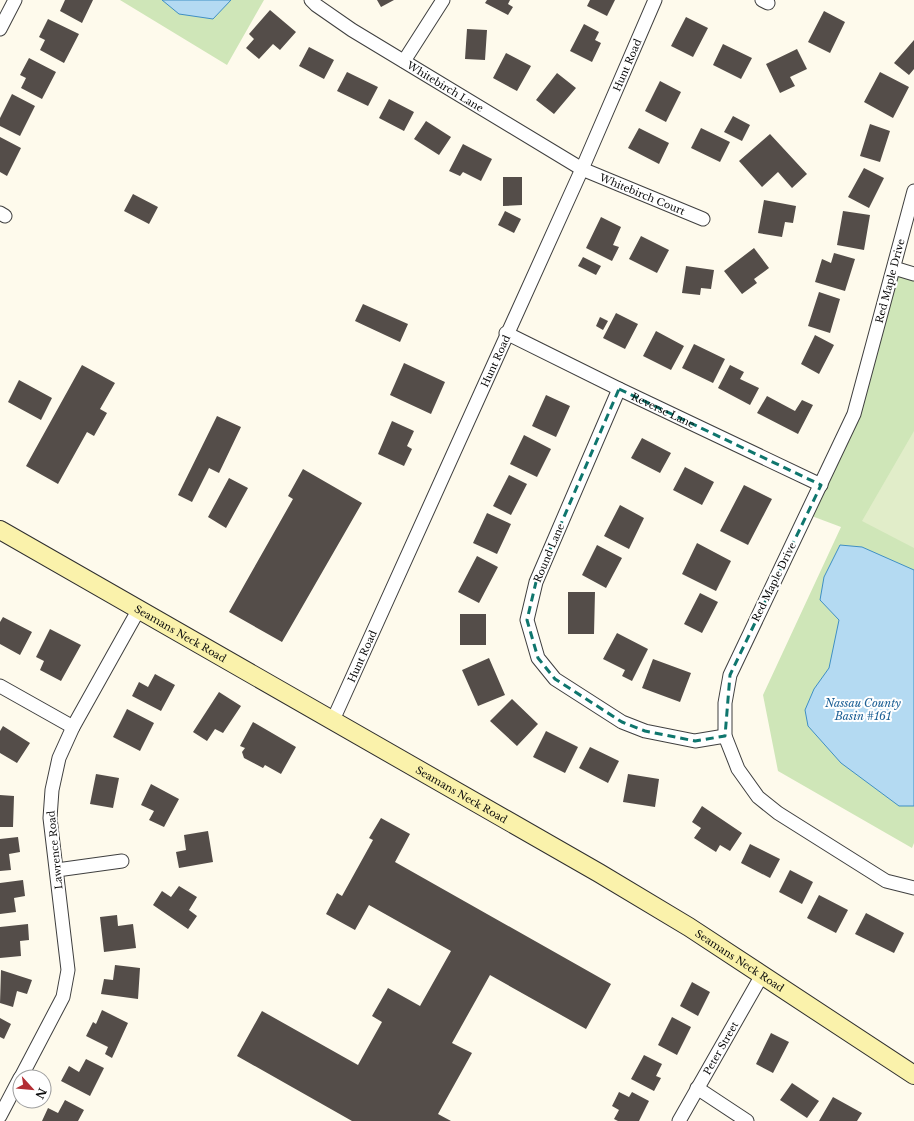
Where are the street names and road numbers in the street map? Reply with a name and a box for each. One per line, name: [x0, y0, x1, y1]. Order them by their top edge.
street label: Hunt Road: [610, 36, 644, 93]
street label: Whitebirch Lane: [404, 58, 486, 115]
street label: Whitebirch Court: [597, 170, 687, 218]
street label: Red Maple Drive: [872, 237, 908, 325]
street label: Hunt Road: [478, 333, 513, 389]
street label: Reverse Lane: [629, 389, 697, 431]
street label: Round Lane: [531, 521, 567, 585]
street label: Red Maple Drive: [749, 540, 799, 624]
street label: Seamans Neck Road: [132, 602, 229, 665]
street label: Hunt Road: [344, 628, 379, 684]
street label: Seamans Neck Road: [413, 763, 510, 826]
street label: Lawrence Road: [44, 810, 66, 890]
street label: Seamans Neck Road: [693, 926, 787, 994]
street label: Peter Street: [700, 1019, 741, 1077]

